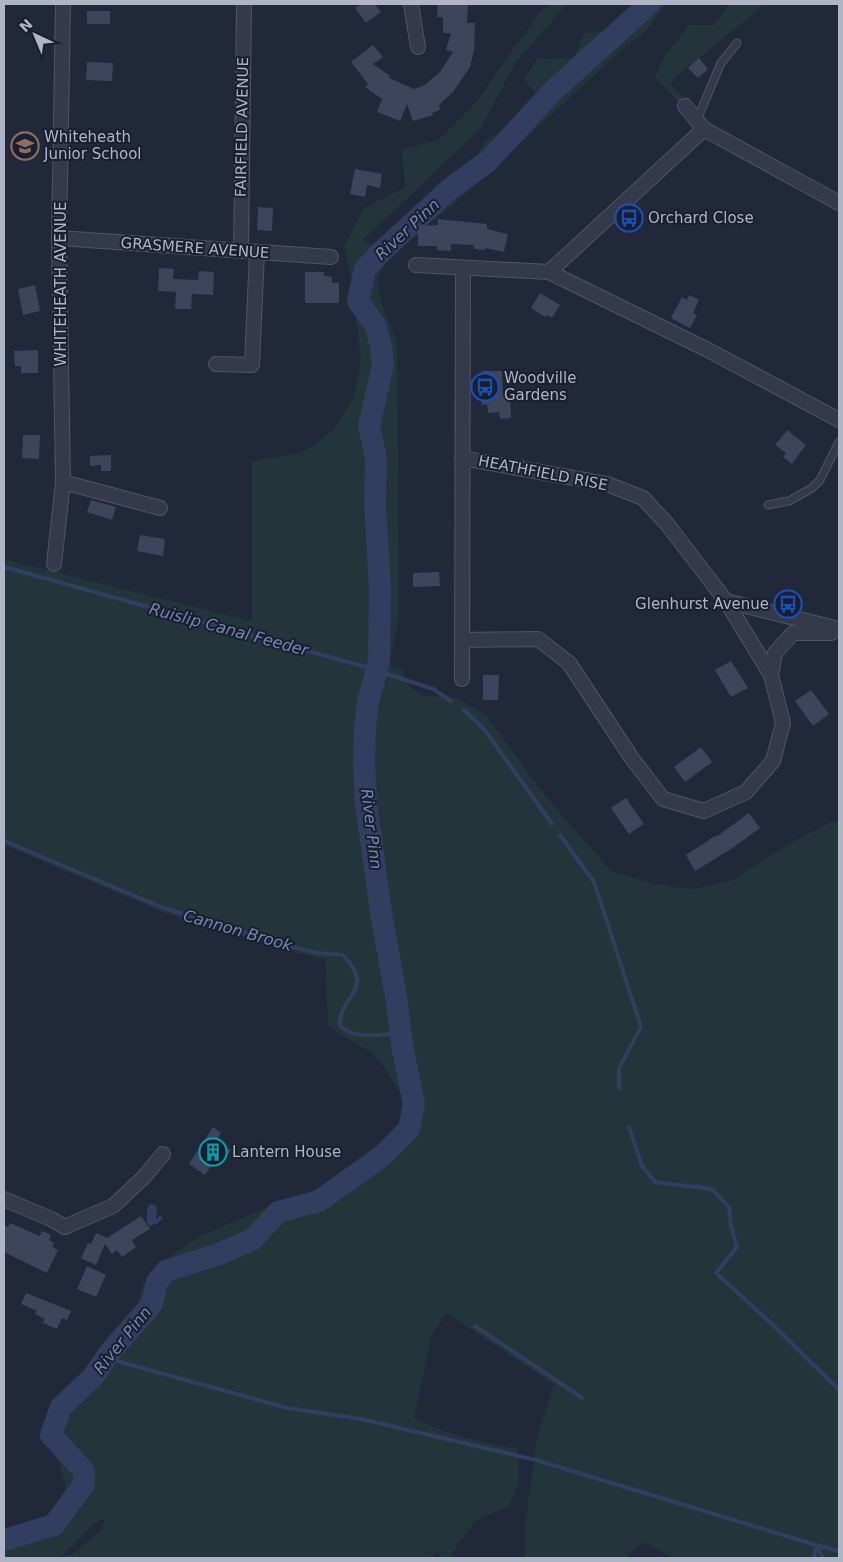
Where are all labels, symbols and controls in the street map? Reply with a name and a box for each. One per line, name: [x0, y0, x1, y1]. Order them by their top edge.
north arrow: [10, 10, 60, 60]
text: N: [16, 16, 36, 35]
street label: FAIRFIELD AVENUE: [232, 57, 252, 197]
place label: Whiteheath Junior School: [43, 128, 142, 163]
school or university icon: Whiteheath Junior School: [10, 131, 40, 161]
water label: River Pinn: [371, 195, 443, 264]
street label: WHITEHEATH AVENUE: [52, 202, 70, 366]
bus stop icon: Orchard Close: [614, 203, 644, 233]
place label: Orchard Close: [648, 209, 754, 227]
street label: GRASMERE AVENUE: [120, 234, 270, 262]
place label: Woodville Gardens: [504, 369, 576, 404]
bus stop icon: Woodville Gardens: [470, 372, 500, 402]
street label: HEATHFIELD RISE: [477, 452, 609, 494]
bus stop icon: Glenhurst Avenue: [773, 589, 803, 619]
place label: Glenhurst Avenue: [635, 595, 769, 613]
water label: Ruislip Canal Feeder: [147, 599, 312, 660]
water label: River Pinn: [357, 788, 386, 870]
water label: Cannon Brook: [181, 906, 295, 955]
building icon: Lantern House: [198, 1137, 228, 1167]
place label: Lantern House: [232, 1143, 341, 1161]
water label: River Pinn: [90, 1303, 155, 1378]

